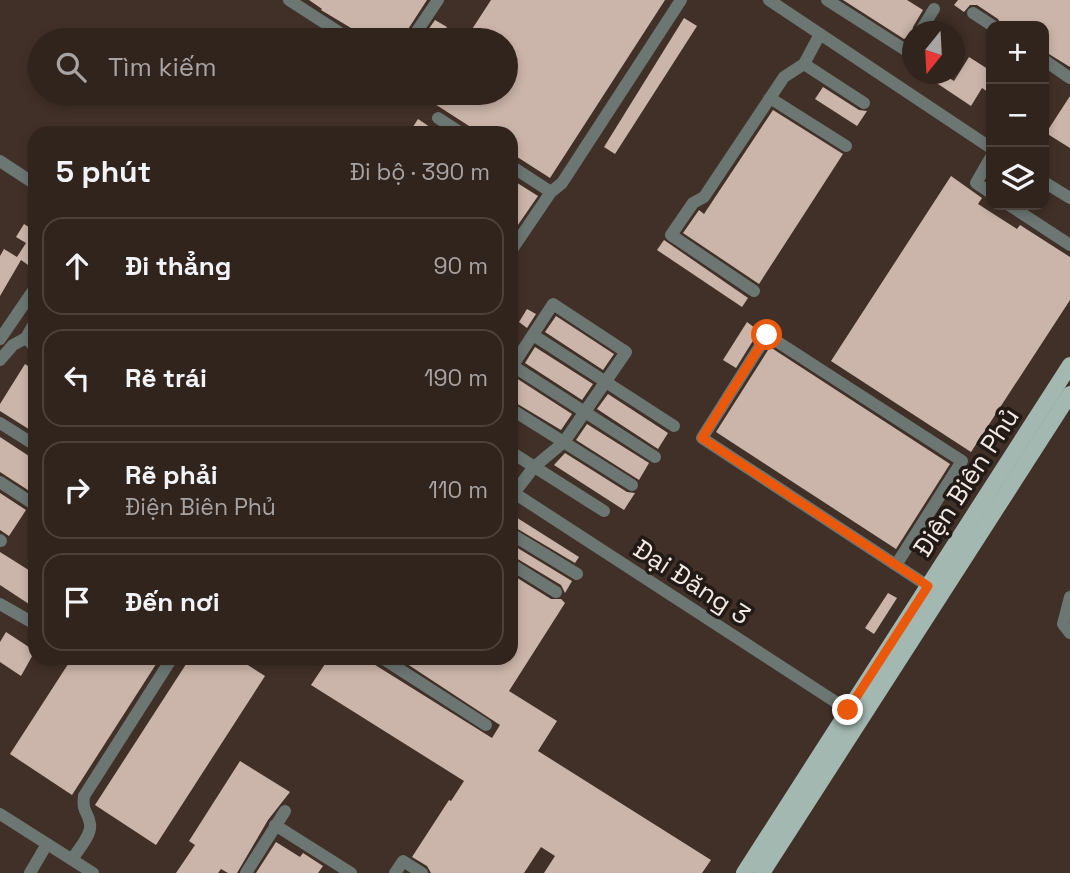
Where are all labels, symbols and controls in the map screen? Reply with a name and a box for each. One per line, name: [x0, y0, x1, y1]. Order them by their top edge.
north arrow: [902, 21, 965, 84]
map controls: [986, 21, 1049, 210]
button: +: [986, 21, 1049, 84]
search box: [28, 28, 518, 105]
icon: search: [52, 48, 90, 86]
text: Tìm kiếm: [108, 50, 217, 84]
button: −: [986, 84, 1049, 147]
button: layers: [986, 147, 1049, 210]
text: 5 phút: [56, 152, 151, 191]
text: Đi bộ · 390 m: [350, 157, 490, 187]
icon: ahead: [58, 247, 96, 285]
text: Đi thẳng: [125, 249, 231, 283]
text: 90 m: [433, 251, 488, 281]
route start: [751, 319, 782, 350]
icon: left: [58, 359, 96, 397]
text: Rẽ trái: [125, 361, 207, 395]
text: 190 m: [424, 363, 488, 393]
street label: Điện Biên Phủ: [905, 401, 1027, 563]
text: Rẽ phải: [125, 458, 218, 492]
icon: right: [58, 471, 96, 509]
text: 110 m: [428, 475, 488, 505]
text: Điện Biên Phủ: [125, 492, 276, 522]
street label: Đại Đăng 3: [627, 532, 757, 632]
icon: arrive: [58, 583, 96, 621]
text: Đến nơi: [125, 585, 220, 619]
route end: [832, 694, 863, 725]

